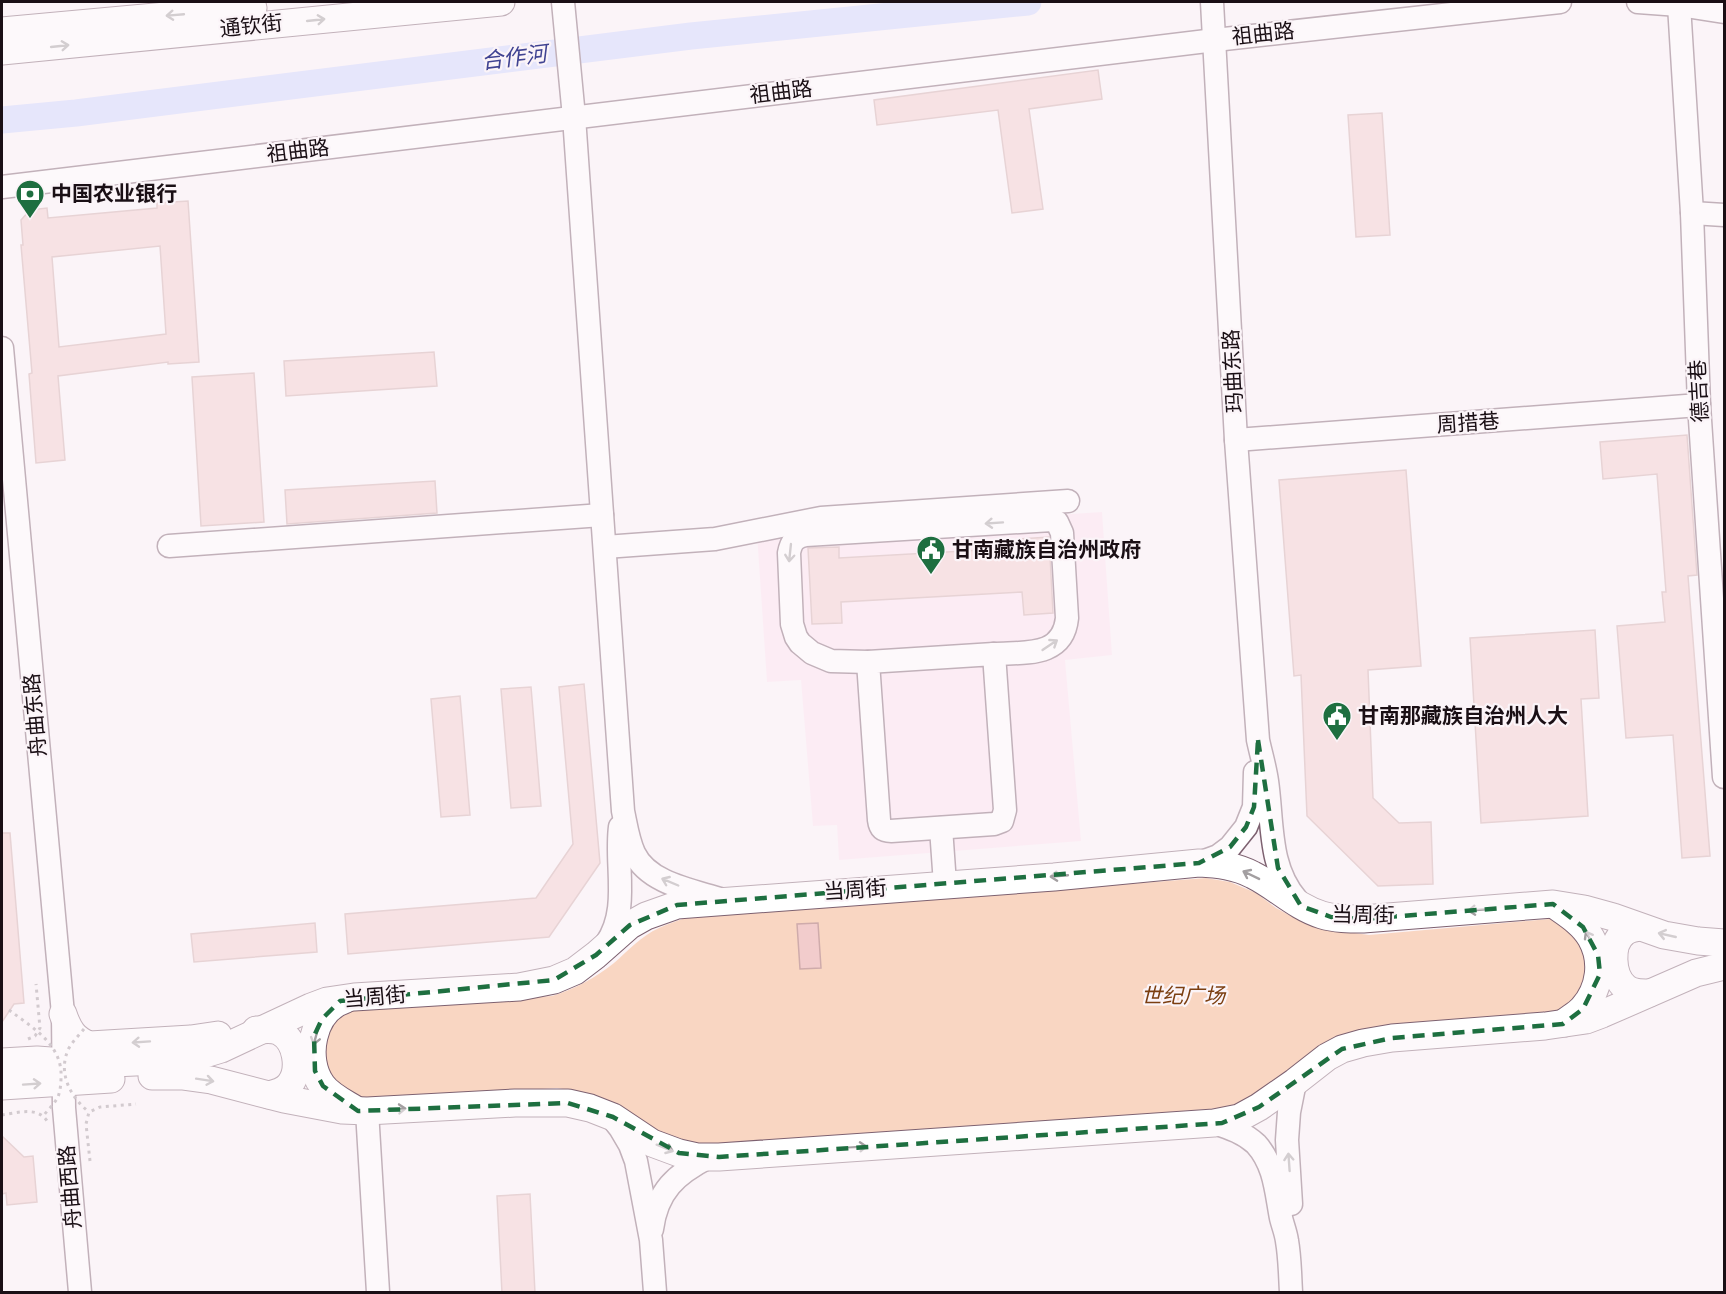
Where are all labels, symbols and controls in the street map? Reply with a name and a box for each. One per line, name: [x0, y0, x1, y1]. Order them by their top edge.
one-way arrow: [166, 10, 185, 21]
street label: 通钦街: [218, 11, 284, 41]
one-way arrow: [306, 14, 326, 25]
street label: 祖曲路: [1230, 19, 1296, 49]
one-way arrow: [49, 40, 69, 51]
water label: 合作河: [480, 41, 552, 74]
street label: 祖曲路: [748, 76, 814, 108]
street label: 祖曲路: [265, 135, 331, 167]
bank icon: 中国农业银行: [14, 178, 46, 220]
place label: 中国农业银行: [51, 182, 177, 206]
street label: 玛曲东路: [1219, 328, 1247, 414]
street label: 德吉巷: [1685, 359, 1713, 423]
street label: 周措巷: [1436, 409, 1500, 437]
one-way arrow: [984, 517, 1004, 528]
public building icon: 甘南藏族自治州政府: [915, 534, 947, 576]
place label: 甘南藏族自治州政府: [952, 538, 1141, 562]
one-way arrow: [785, 543, 796, 563]
one-way arrow: [1042, 639, 1058, 652]
street label: 舟曲东路: [19, 672, 51, 758]
public building icon: 甘南那藏族自治州人大: [1321, 700, 1353, 742]
place label: 甘南那藏族自治州人大: [1358, 704, 1568, 728]
one-way arrow: [1243, 868, 1261, 880]
one-way arrow: [1049, 871, 1069, 882]
one-way arrow: [661, 876, 679, 887]
street label: 当周街: [823, 876, 887, 904]
street label: 当周街: [1331, 902, 1395, 928]
one-way arrow: [1467, 905, 1487, 916]
one-way arrow: [1657, 928, 1676, 940]
one-way arrow: [1584, 931, 1596, 948]
street label: 当周街: [343, 982, 407, 1012]
park label: 世纪广场: [1141, 984, 1227, 1008]
one-way arrow: [309, 1026, 321, 1045]
one-way arrow: [131, 1037, 151, 1048]
one-way arrow: [195, 1074, 215, 1085]
one-way arrow: [22, 1078, 42, 1089]
one-way arrow: [386, 1104, 406, 1115]
one-way arrow: [848, 1142, 867, 1153]
one-way arrow: [655, 1143, 673, 1154]
street label: 舟曲西路: [54, 1144, 86, 1230]
one-way arrow: [1283, 1153, 1294, 1173]

